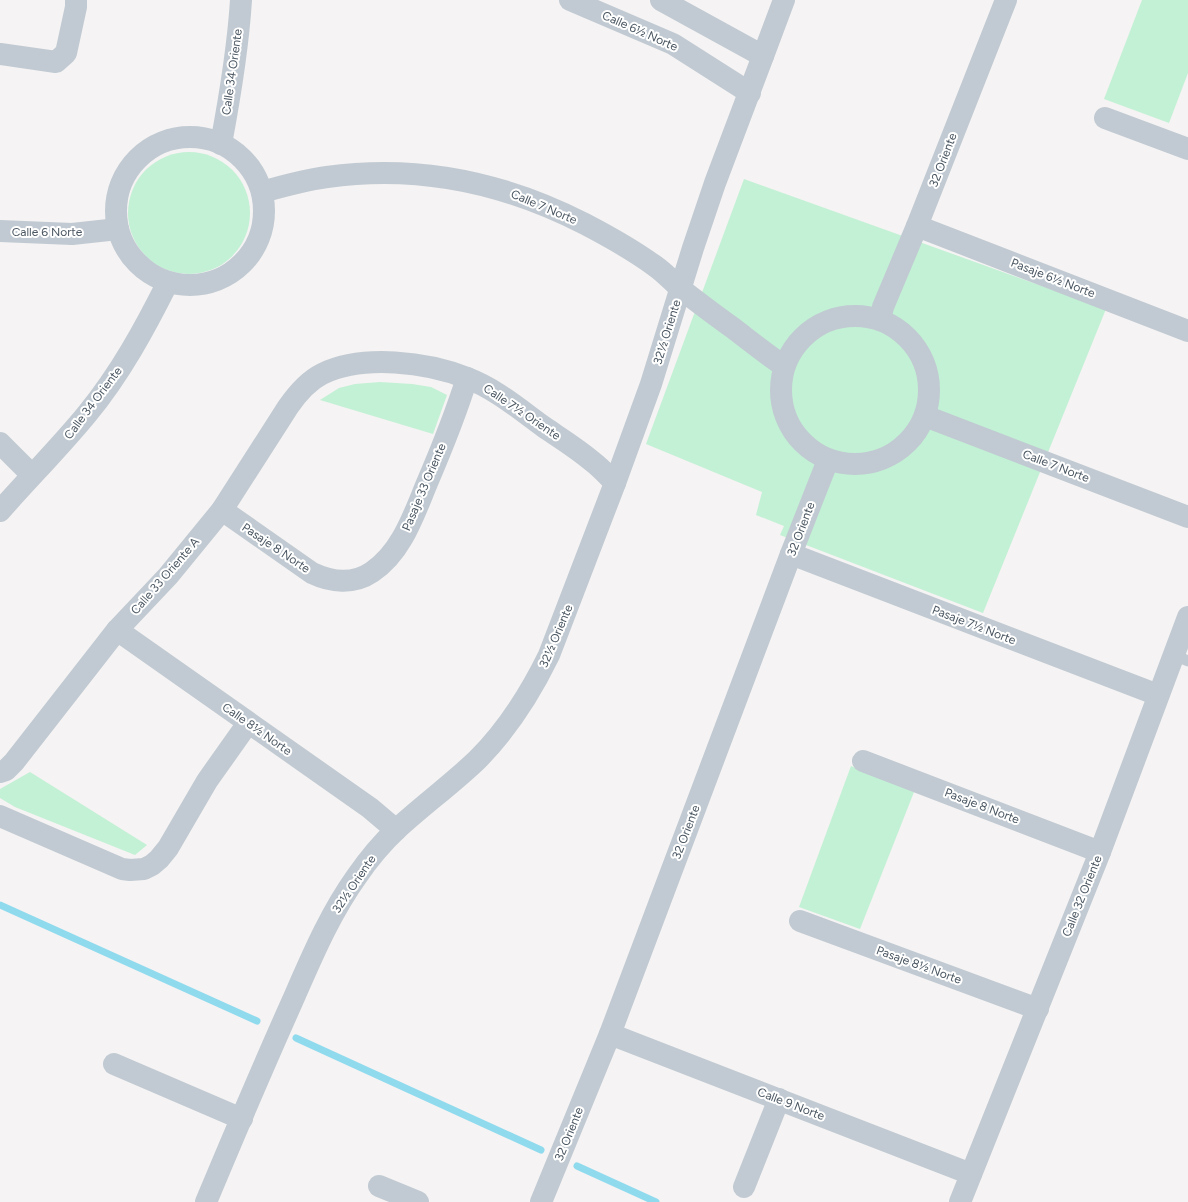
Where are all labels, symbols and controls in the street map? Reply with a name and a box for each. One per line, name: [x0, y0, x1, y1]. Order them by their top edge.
street label: Calle 6½ Norte: [600, 8, 680, 54]
street label: Calle 34 Oriente: [219, 28, 245, 116]
street label: 32 Oriente: [926, 131, 960, 189]
street label: Calle 7 Norte: [509, 187, 580, 227]
street label: Calle 6 Norte: [12, 225, 83, 239]
street label: Pasaje 6½ Norte: [1009, 256, 1097, 301]
street label: 32½ Oriente: [651, 298, 684, 366]
street label: Calle 34 Oriente: [61, 364, 125, 442]
street label: Calle 7½ Oriente: [481, 381, 563, 443]
street label: Pasaje 33 Oriente: [399, 441, 449, 533]
street label: Calle 7 Norte: [1021, 447, 1092, 485]
street label: 32 Oriente: [784, 500, 818, 558]
street label: Pasaje 8 Norte: [239, 520, 313, 576]
street label: Calle 33 Oriente A: [128, 535, 202, 617]
street label: 32½ Oriente: [536, 602, 576, 670]
street label: Pasaje 7½ Norte: [930, 603, 1018, 648]
street label: Calle 8½ Norte: [220, 700, 295, 758]
street label: Pasaje 8 Norte: [943, 785, 1022, 827]
street label: 32 Oriente: [669, 803, 703, 861]
street label: 32½ Oriente: [329, 852, 379, 916]
street label: Calle 32 Oriente: [1059, 853, 1105, 939]
street label: Pasaje 8½ Norte: [875, 943, 964, 987]
street label: Calle 9 Norte: [755, 1085, 827, 1123]
street label: 32 Oriente: [552, 1105, 586, 1163]

